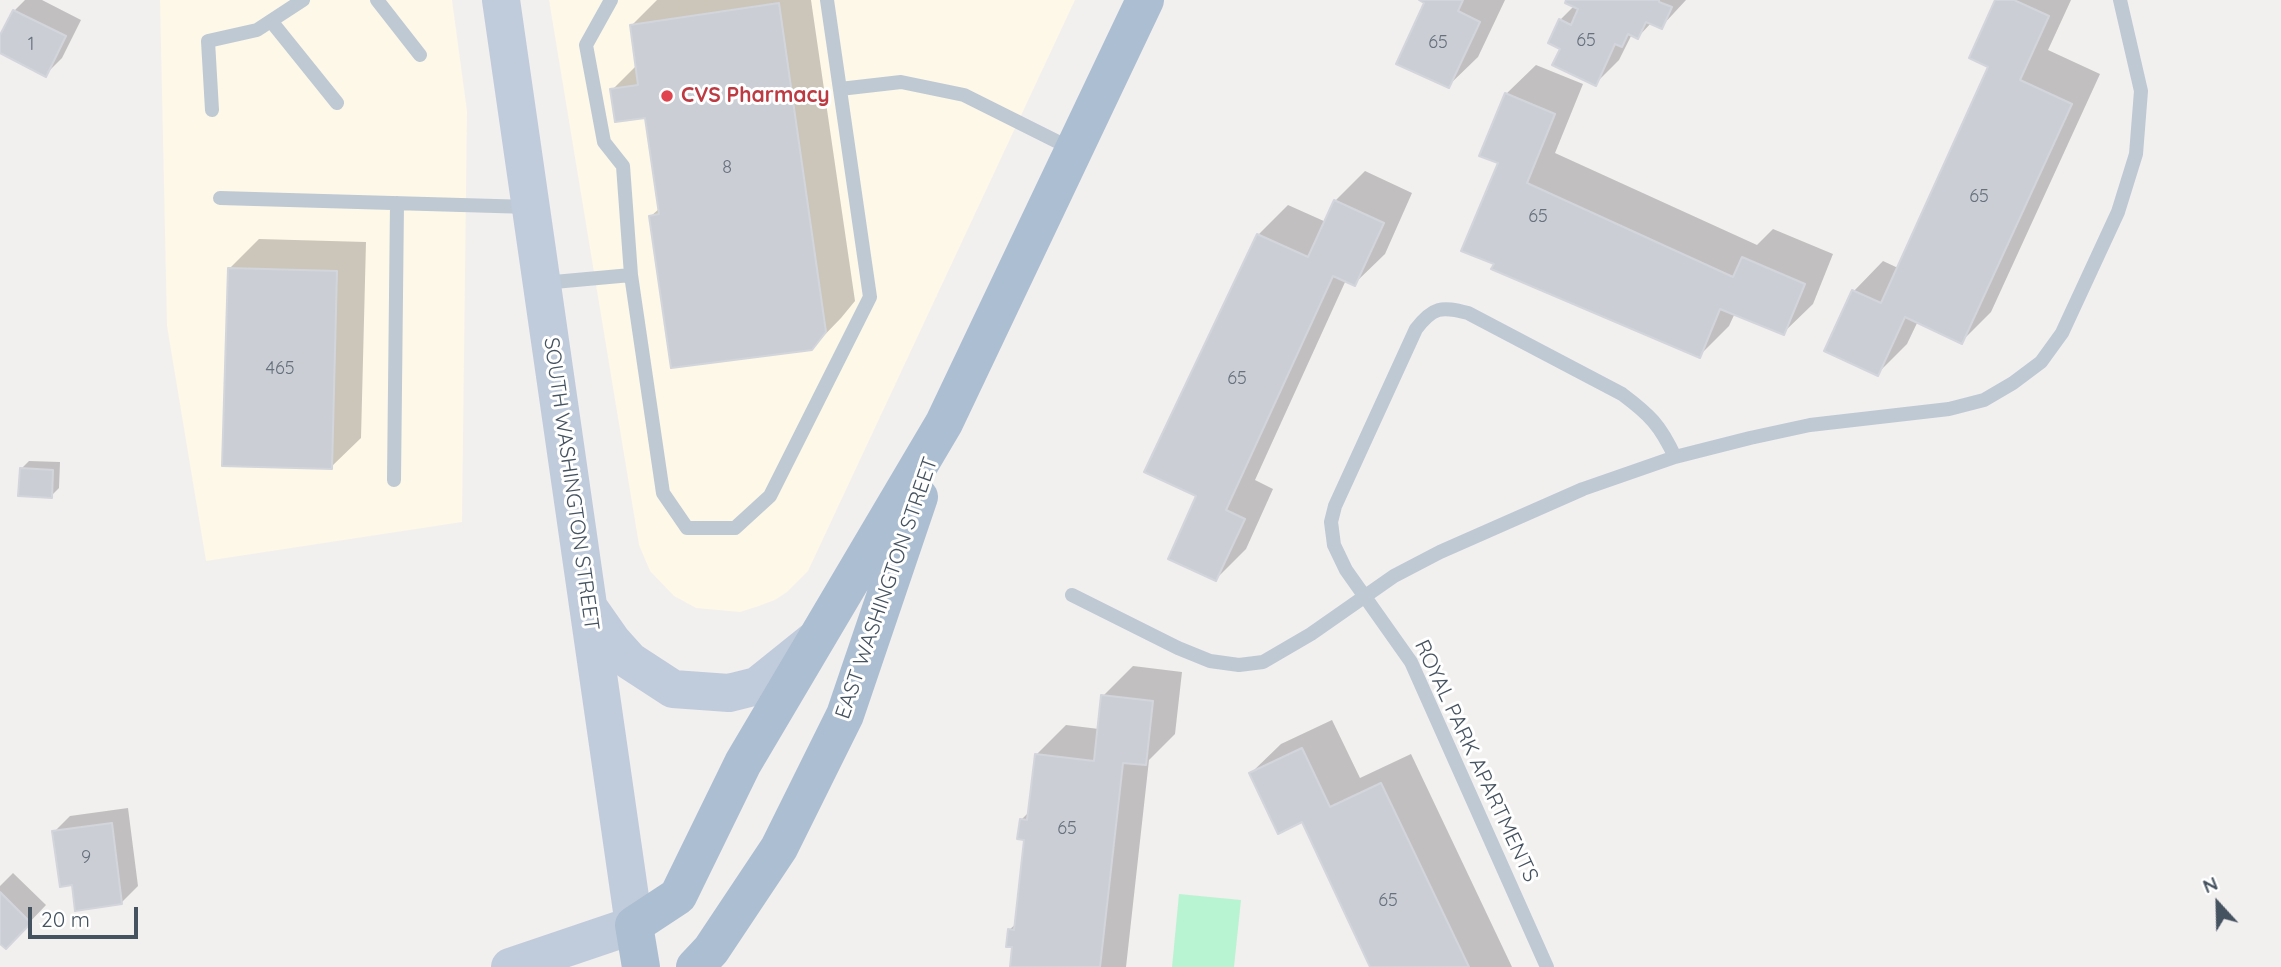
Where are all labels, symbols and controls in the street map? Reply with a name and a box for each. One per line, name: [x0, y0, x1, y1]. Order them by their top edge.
house number: 65: [1576, 30, 1596, 52]
house number: 65: [1428, 32, 1448, 54]
house number: 1: [28, 34, 34, 56]
place label: CVS Pharmacy: [681, 83, 830, 109]
marker: CVS Pharmacy: [659, 88, 675, 104]
house number: 8: [722, 157, 732, 179]
house number: 65: [1969, 186, 1989, 208]
house number: 65: [1528, 206, 1548, 228]
street label: SOUTH WASHINGTON STREET: [538, 336, 604, 632]
house number: 465: [266, 358, 294, 380]
house number: 65: [1227, 368, 1247, 390]
street label: EAST WASHINGTON STREET: [830, 454, 944, 722]
street label: ROYAL PARK APARTMENTS: [1409, 636, 1543, 886]
house number: 65: [1057, 818, 1077, 840]
house number: 9: [81, 847, 91, 869]
north arrow: [2183, 869, 2253, 939]
text: N: [2199, 871, 2221, 898]
house number: 65: [1378, 890, 1398, 912]
scale bar: [32, 894, 142, 938]
text: 20 m: [41, 906, 90, 932]

